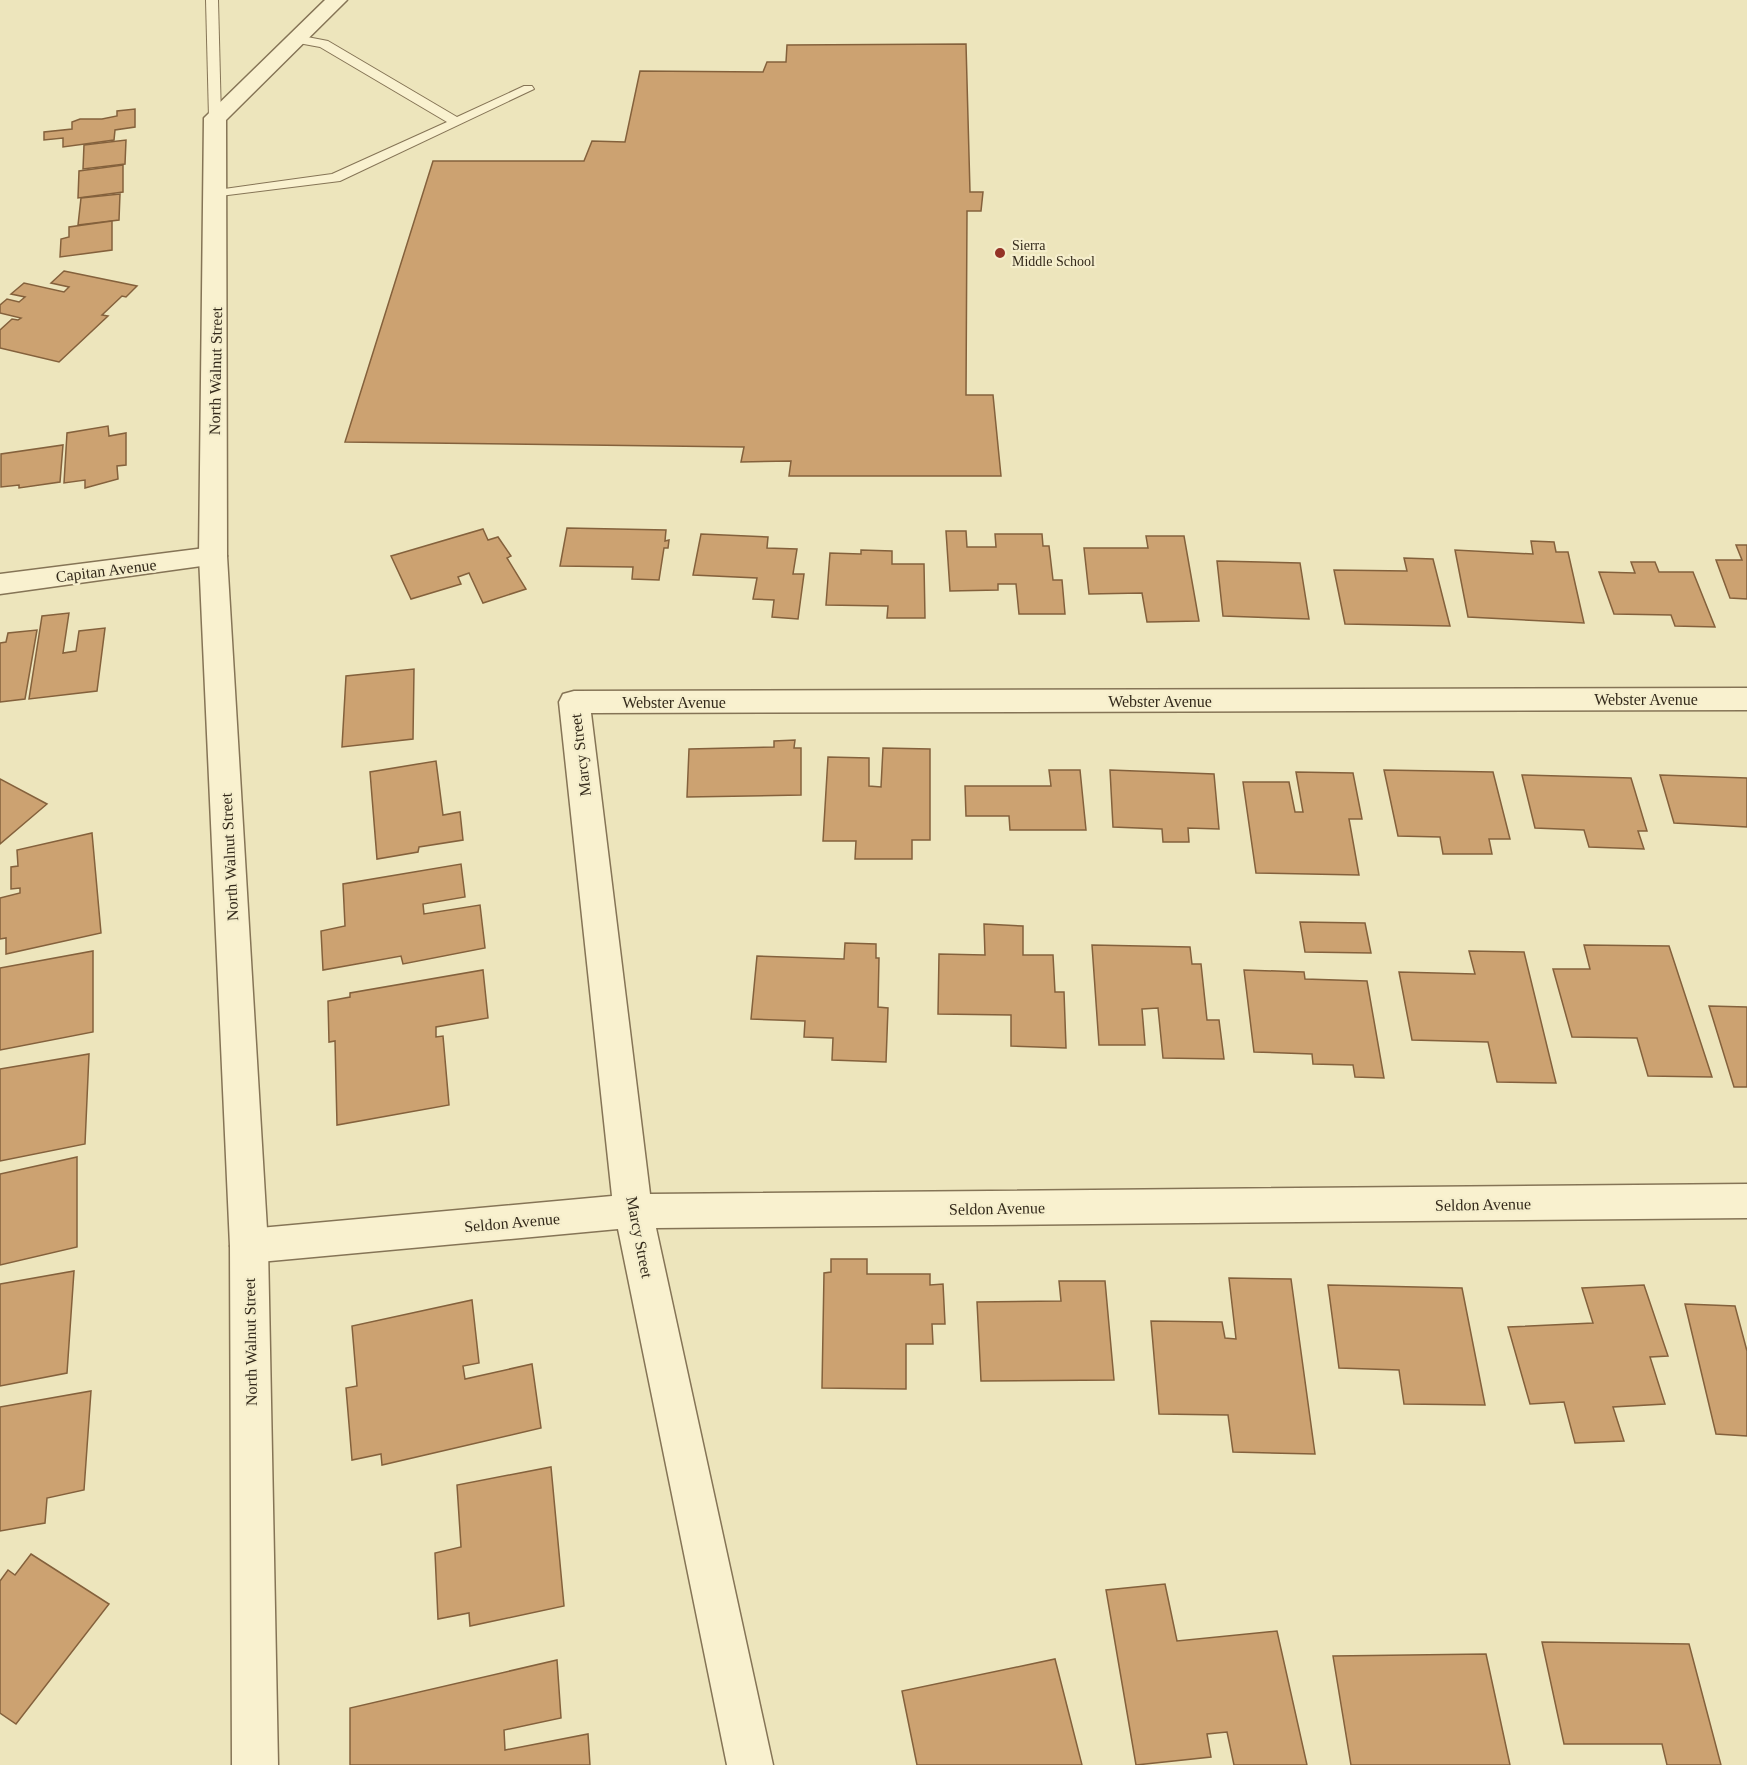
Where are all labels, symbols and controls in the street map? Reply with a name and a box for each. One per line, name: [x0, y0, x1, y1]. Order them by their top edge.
place label: Sierra Middle School: [1012, 238, 1095, 269]
marker: Sierra Middle School: [993, 246, 1007, 260]
street label: North Walnut Street: [206, 306, 225, 435]
street label: Capitan Avenue: [55, 556, 158, 586]
street label: Webster Avenue: [1594, 691, 1698, 708]
street label: Webster Avenue: [1108, 693, 1212, 710]
street label: Webster Avenue: [622, 694, 726, 711]
street label: Marcy Street: [567, 712, 595, 797]
street label: North Walnut Street: [218, 792, 241, 921]
street label: Marcy Street: [622, 1195, 656, 1280]
street label: Seldon Avenue: [1435, 1195, 1531, 1214]
street label: Seldon Avenue: [949, 1199, 1045, 1218]
street label: Seldon Avenue: [463, 1210, 561, 1235]
street label: North Walnut Street: [241, 1277, 260, 1406]

